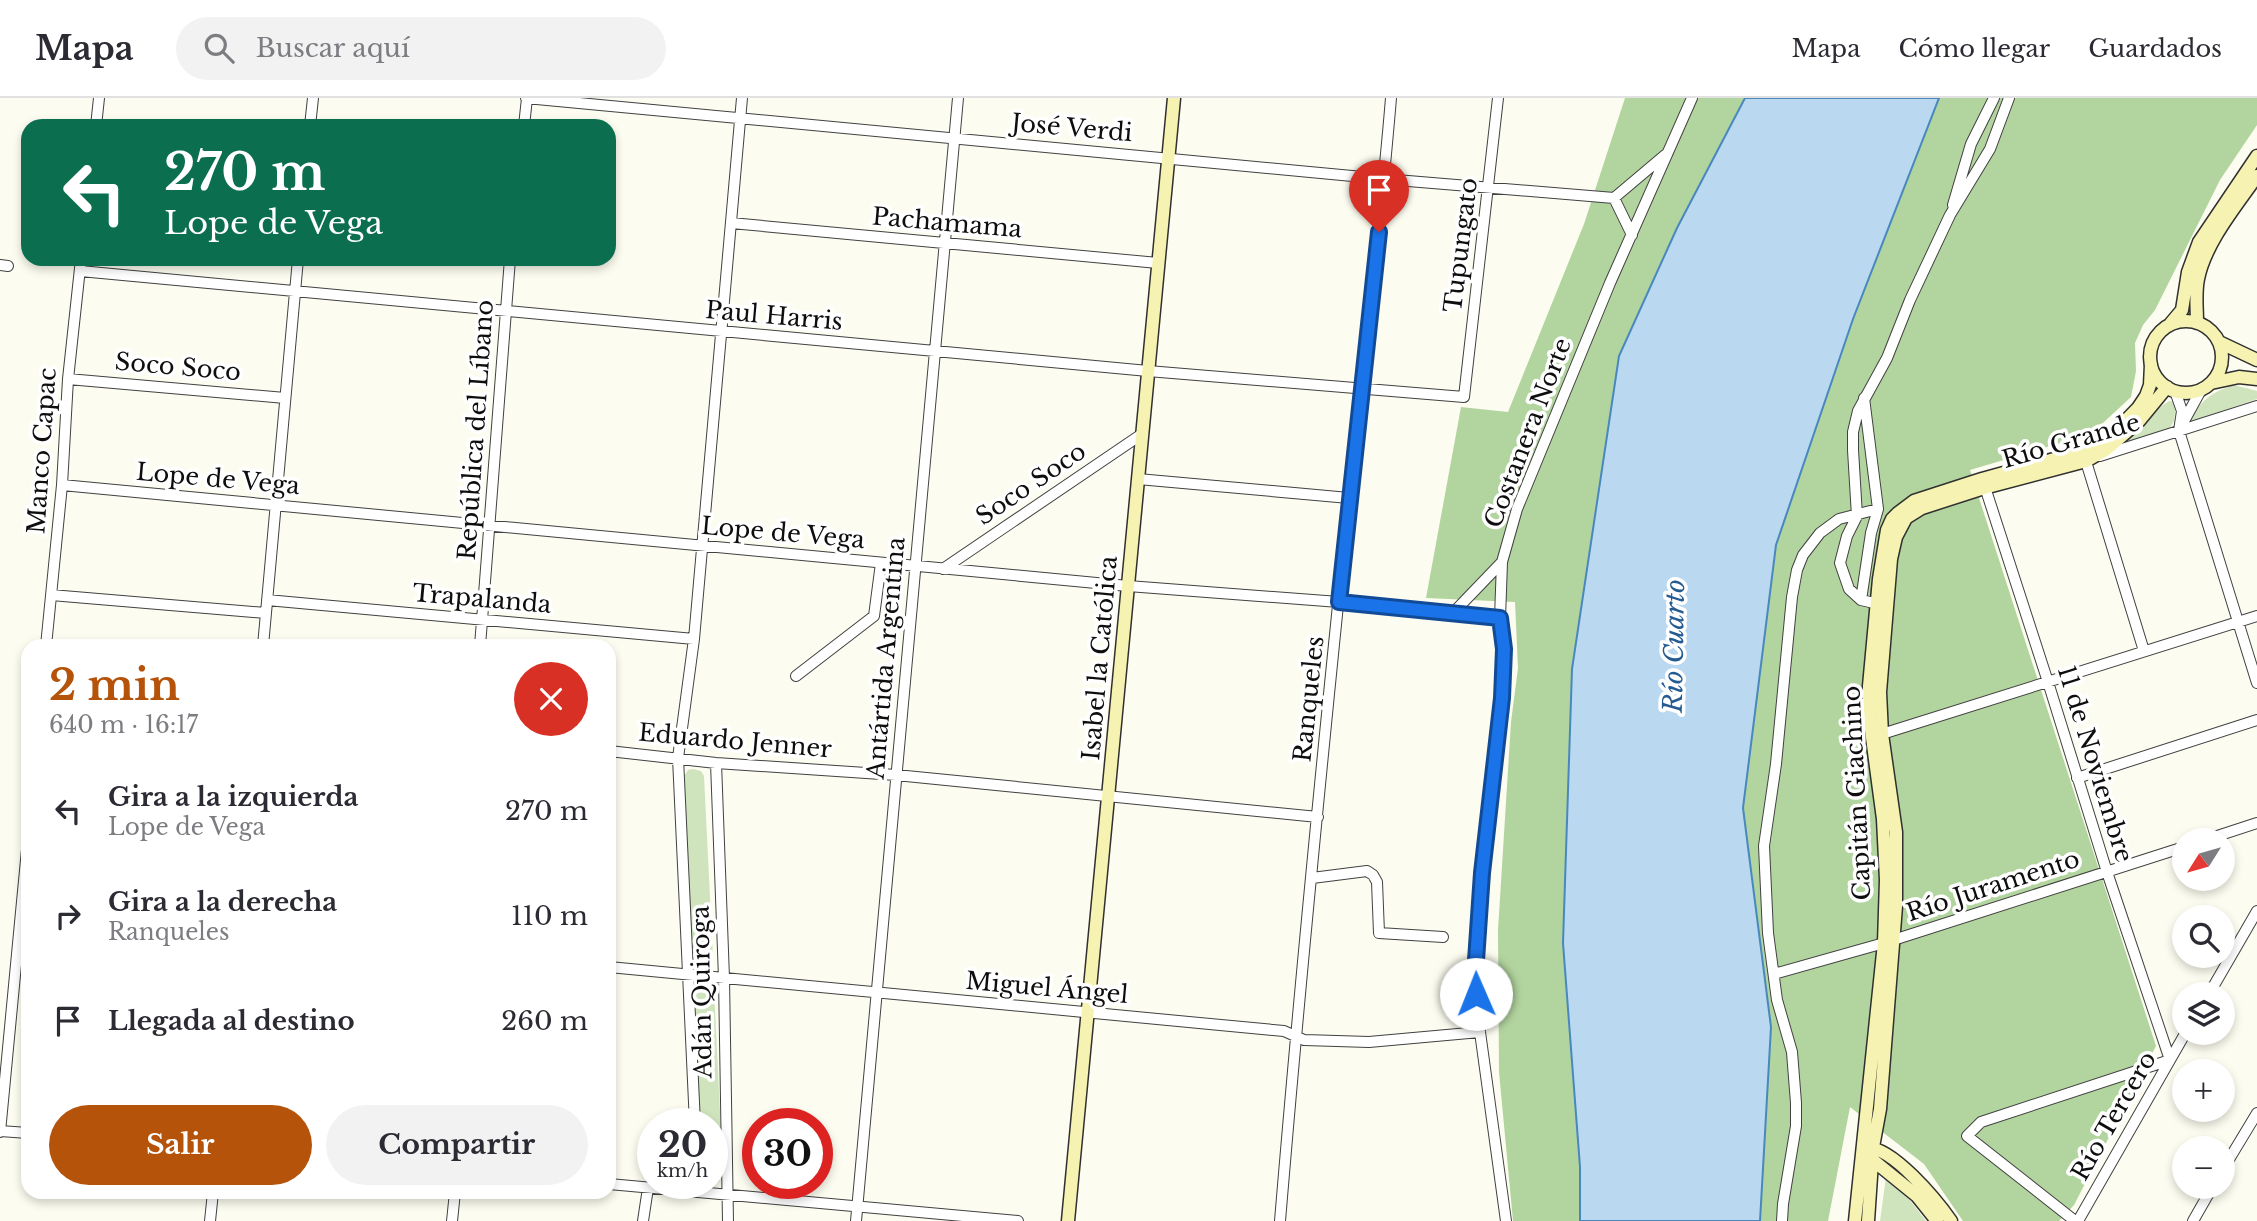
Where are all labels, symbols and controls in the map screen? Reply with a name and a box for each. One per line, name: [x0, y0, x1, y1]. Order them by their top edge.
search box: [176, 17, 666, 80]
text: Mapa: [35, 28, 134, 69]
icon: search: [200, 29, 238, 67]
text: Buscar aquí: [256, 32, 410, 64]
text: Mapa: [1791, 34, 1860, 63]
text: Cómo llegar: [1898, 34, 2050, 63]
text: Guardados: [2088, 34, 2222, 63]
street label: José Verdi: [1007, 108, 1134, 147]
text: 270 m: [164, 142, 325, 203]
icon: left: [49, 147, 140, 238]
pin: [1349, 160, 1409, 232]
icon: arrive: [1360, 171, 1398, 209]
street label: Tupungato: [1438, 176, 1483, 314]
street label: Pachamama: [871, 202, 1024, 244]
text: Lope de Vega: [164, 203, 383, 243]
street label: Paul Harris: [704, 295, 844, 336]
street label: República del Líbano: [452, 299, 499, 561]
street label: Costanera Norte: [1478, 334, 1577, 532]
street label: Soco Soco: [114, 347, 242, 386]
street label: Manco Capac: [21, 367, 62, 535]
street label: Río Grande: [1999, 407, 2143, 474]
street label: Soco Soco: [970, 436, 1091, 531]
street label: Lope de Vega: [135, 457, 302, 500]
street label: Lope de Vega: [700, 511, 867, 554]
street label: Antártida Argentina: [860, 535, 911, 781]
street label: Isabel la Católica: [1076, 554, 1123, 762]
street label: Trapalanda: [412, 578, 553, 619]
water label: Río Cuarto: [1657, 579, 1691, 714]
street label: Ranqueles: [1287, 634, 1330, 763]
text: 2 min: [49, 659, 180, 711]
button: close: [514, 662, 588, 736]
street label: 11 de Noviembre: [2052, 662, 2139, 866]
street label: Capitán Giachino: [1836, 685, 1877, 901]
text: 640 m · 16:17: [49, 711, 198, 739]
street label: Eduardo Jenner: [637, 718, 833, 763]
text: Gira a la izquierda: [108, 781, 358, 813]
icon: left: [49, 792, 87, 830]
text: 270 m: [505, 795, 588, 827]
text: Lope de Vega: [108, 813, 265, 841]
north arrow: [2172, 828, 2235, 891]
map controls: [2172, 828, 2235, 1199]
street label: Río Juramento: [1903, 844, 2083, 927]
text: Gira a la derecha: [108, 886, 337, 918]
icon: right: [49, 897, 87, 935]
text: 110 m: [511, 900, 588, 932]
street label: Adán Quiroga: [685, 905, 718, 1080]
button: search: [2172, 905, 2235, 968]
text: Ranqueles: [108, 918, 229, 946]
position arrow: [1439, 957, 1513, 1031]
street label: Miguel Ángel: [965, 966, 1130, 1009]
button: layers: [2172, 982, 2235, 1045]
icon: arrive: [49, 1002, 87, 1040]
text: Llegada al destino: [108, 1005, 355, 1037]
text: 260 m: [501, 1005, 588, 1037]
street label: Río Tercero: [2065, 1046, 2162, 1185]
button: +: [2172, 1059, 2235, 1122]
button: Salir: [49, 1105, 312, 1185]
button: Compartir: [326, 1105, 588, 1185]
speed limit sign: 30: [742, 1108, 833, 1199]
text: 20: [658, 1123, 707, 1166]
button: −: [2172, 1136, 2235, 1199]
text: km/h: [657, 1160, 708, 1182]

